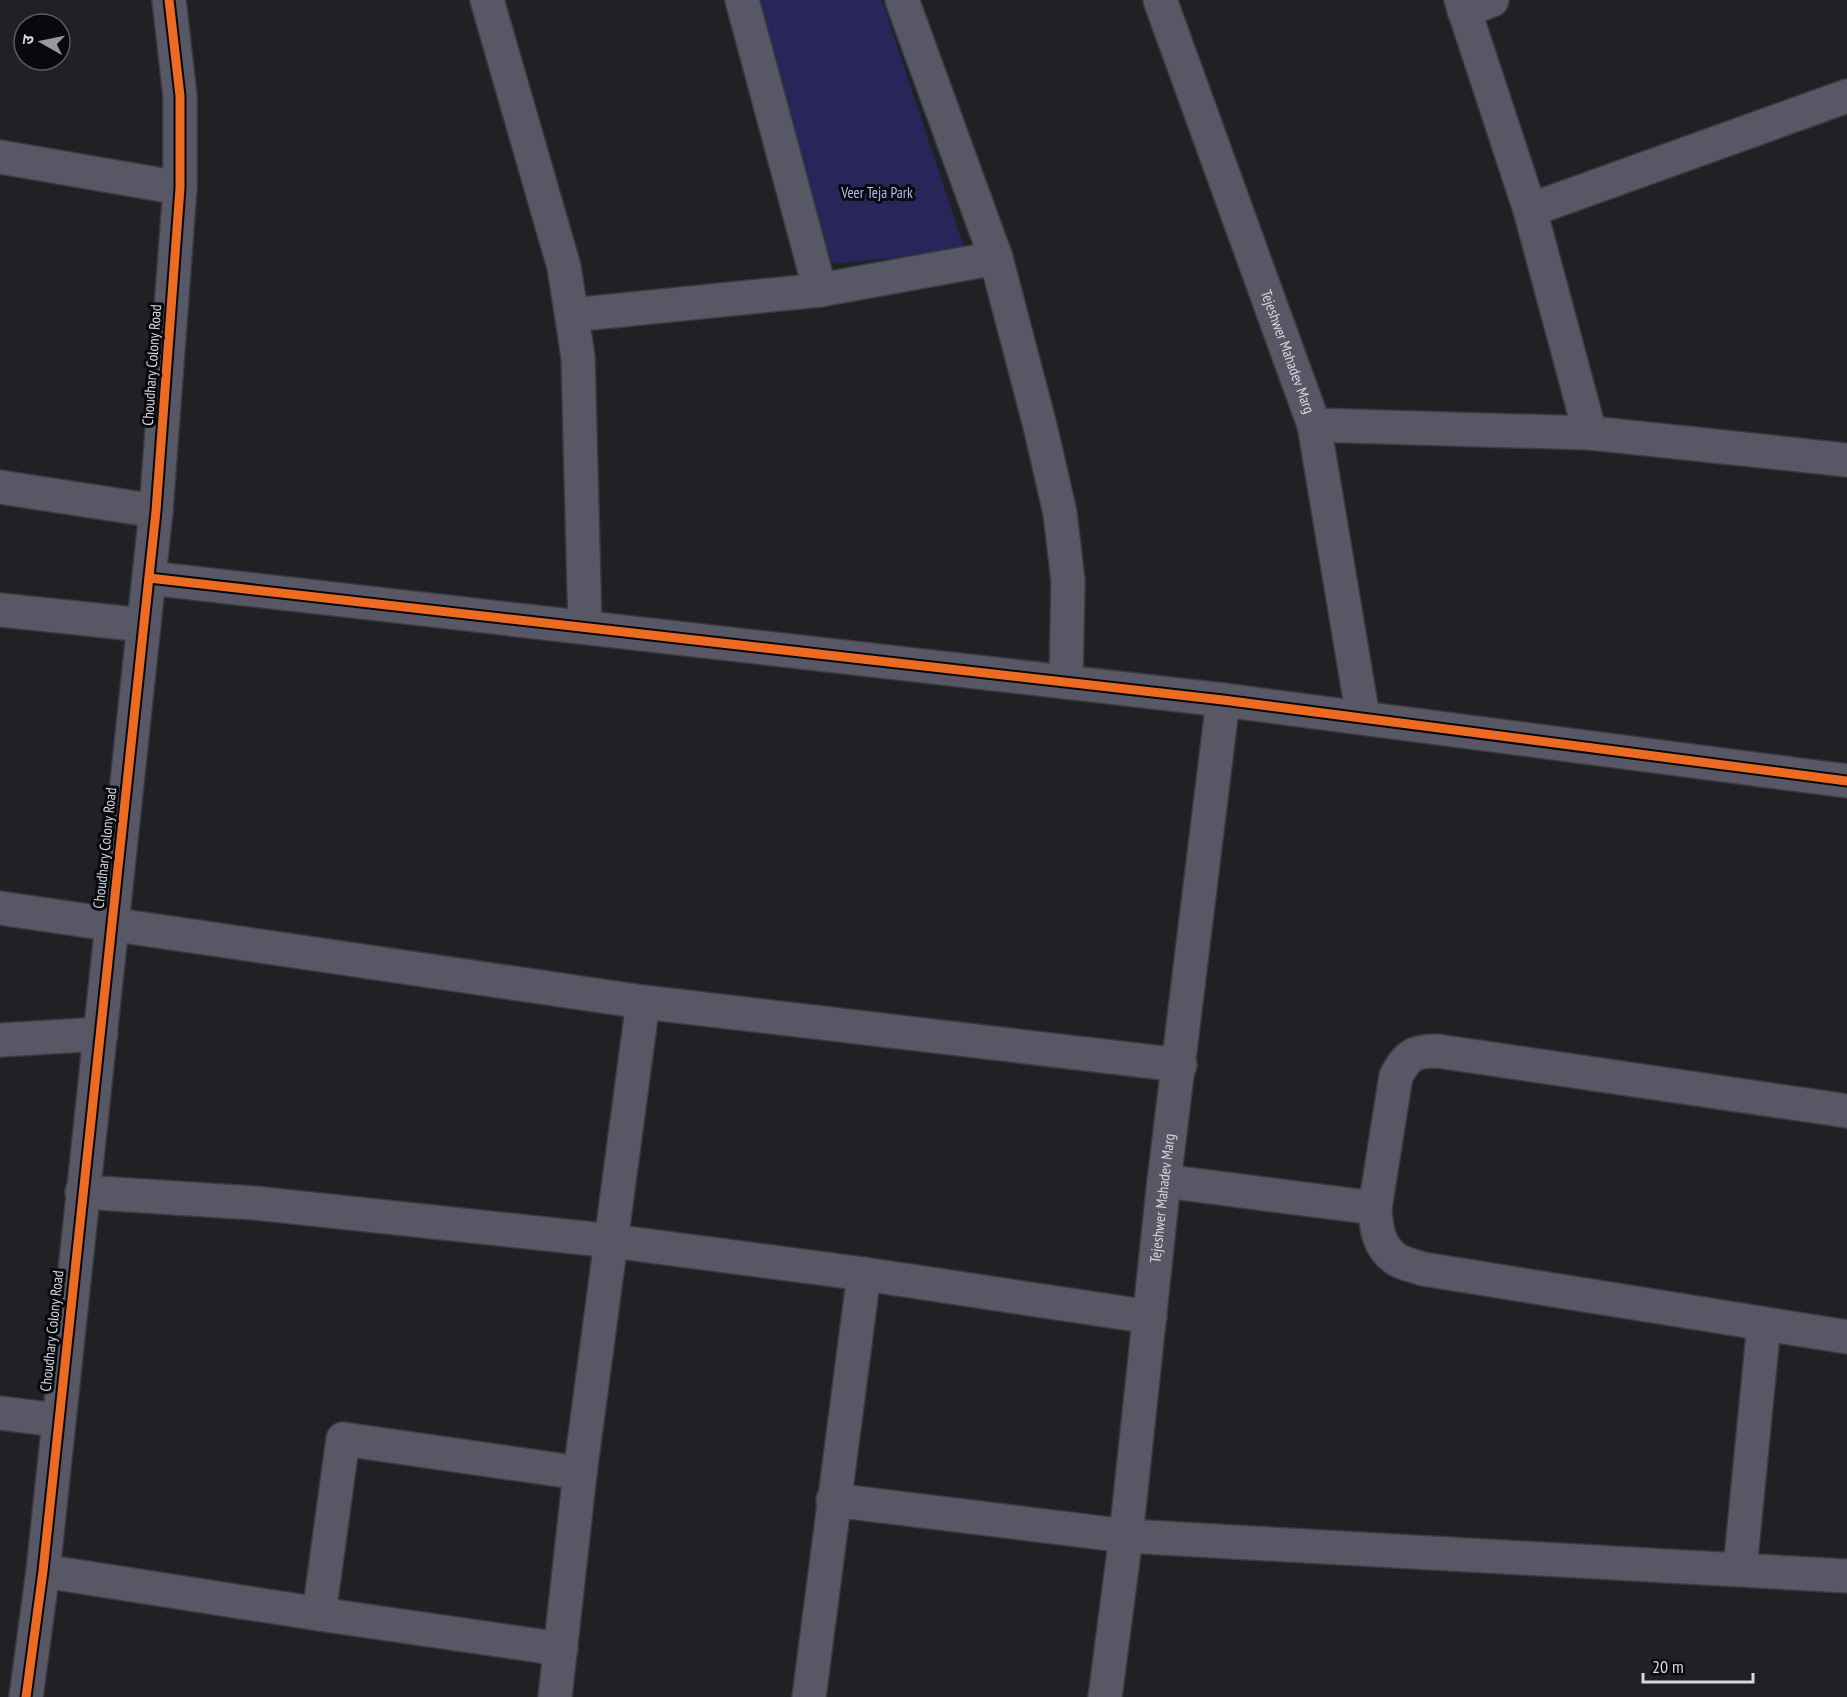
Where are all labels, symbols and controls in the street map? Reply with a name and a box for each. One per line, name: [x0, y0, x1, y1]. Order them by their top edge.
north arrow: [12, 12, 72, 72]
text: उ: [17, 33, 38, 46]
park label: Veer Teja Park: [840, 183, 913, 202]
street label: Tejeshwer Mahadev Marg: [1257, 287, 1319, 416]
street label: Choudhary Colony Road: [138, 304, 165, 426]
street label: Choudhary Colony Road: [89, 787, 120, 909]
street label: Tejeshwer Mahadev Marg: [1145, 1132, 1179, 1264]
street label: Choudhary Colony Road: [36, 1270, 67, 1392]
scale bar: [1643, 1646, 1752, 1684]
text: 20 m: [1652, 1655, 1684, 1678]

